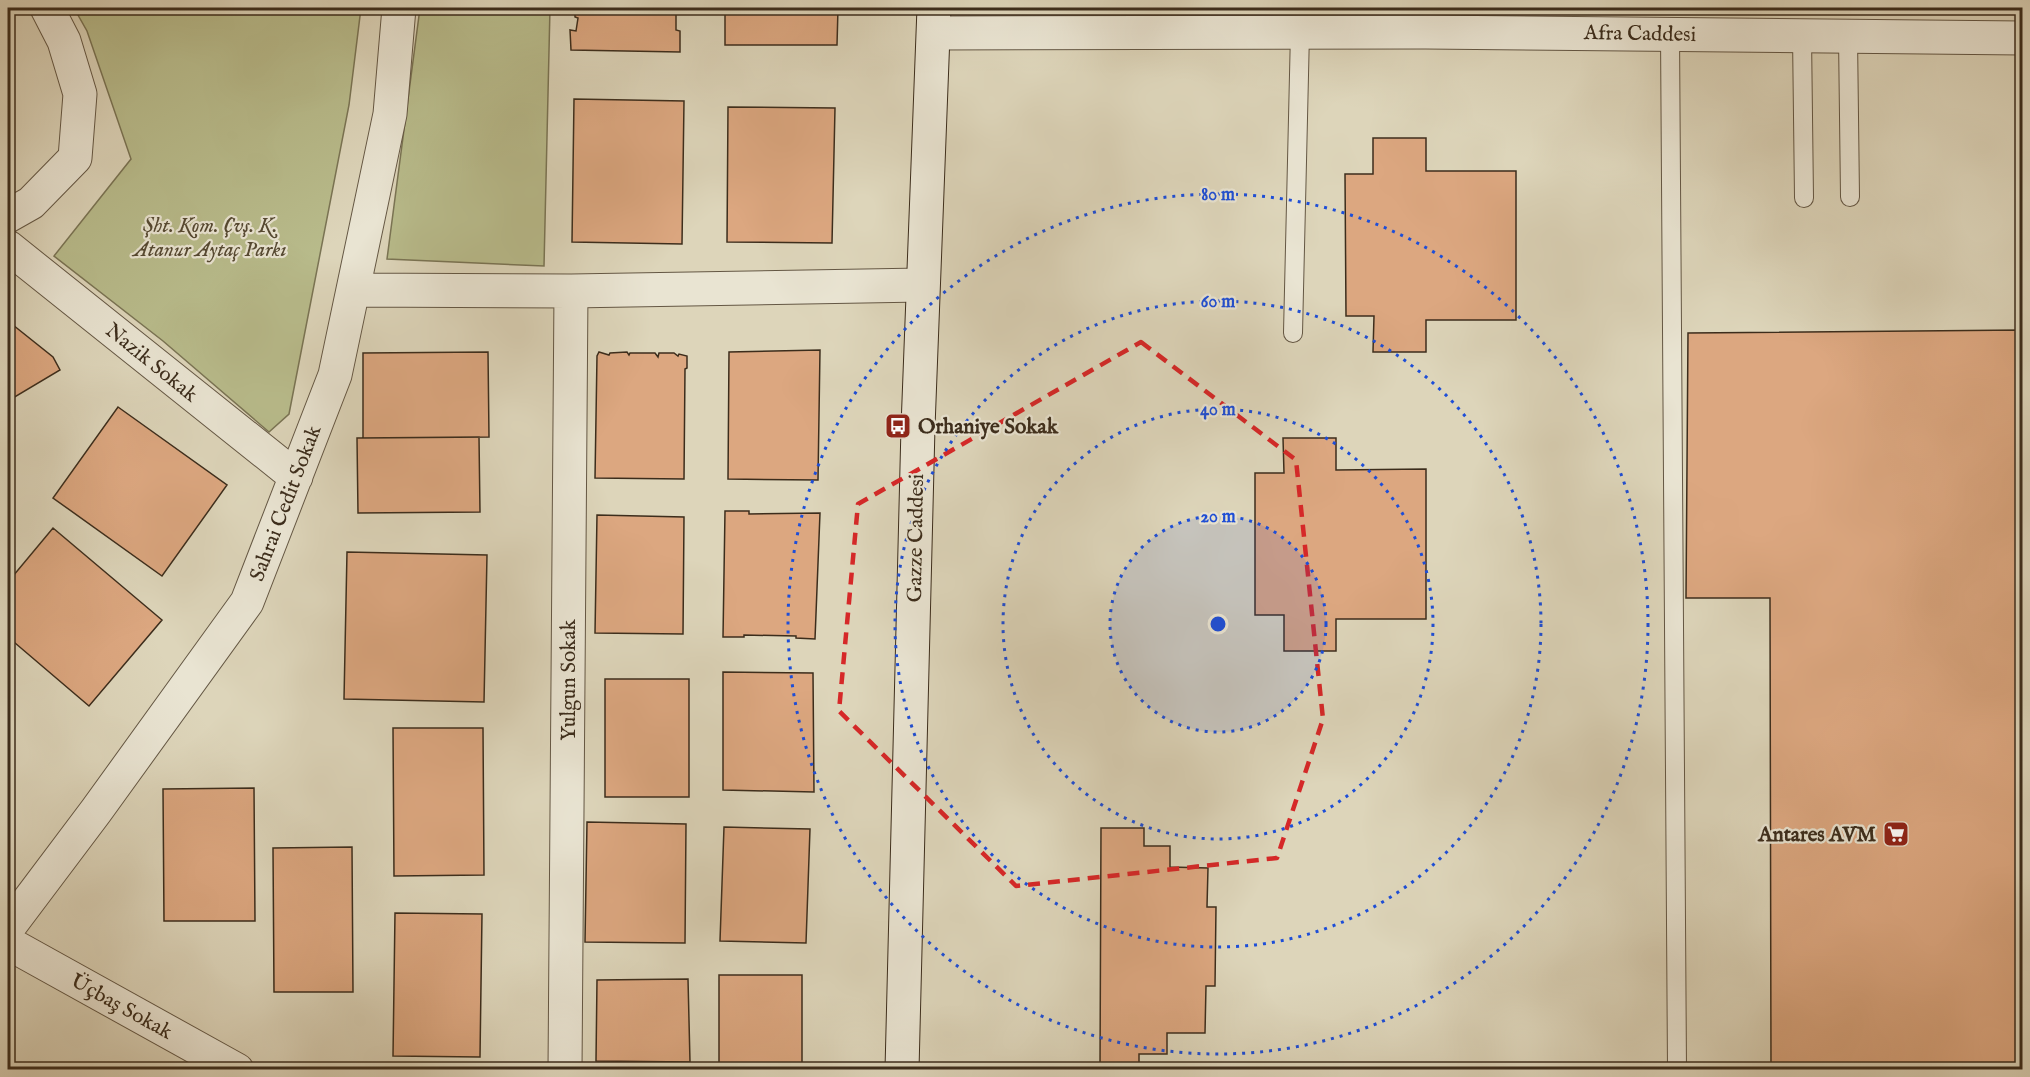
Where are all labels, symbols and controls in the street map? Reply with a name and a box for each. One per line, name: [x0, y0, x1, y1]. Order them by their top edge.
street label: Afra Caddesi: [1583, 20, 1696, 49]
text: 80 m: [1201, 184, 1235, 207]
park label: Şht. Kom. Çvş. K. Atanur Aytaç Parkı: [131, 213, 287, 264]
text: 60 m: [1201, 291, 1235, 314]
street label: Nazik Sokak: [99, 318, 203, 409]
text: 40 m: [1200, 399, 1236, 422]
bus stop icon: Orhaniye Sokak: [883, 411, 913, 441]
place label: Orhaniye Sokak: [918, 414, 1059, 441]
street label: Sahrai Cedit Sokak: [244, 421, 329, 585]
street label: Gazze Caddesi: [902, 474, 931, 603]
text: 20 m: [1200, 506, 1236, 529]
centre of rings: [1208, 614, 1228, 634]
street label: Yulgun Sokak: [556, 618, 583, 741]
supermarket icon: Antares AVM: [1881, 819, 1911, 849]
place label: Antares AVM: [1757, 822, 1876, 849]
street label: Üçbaş Sokak: [65, 968, 178, 1047]

